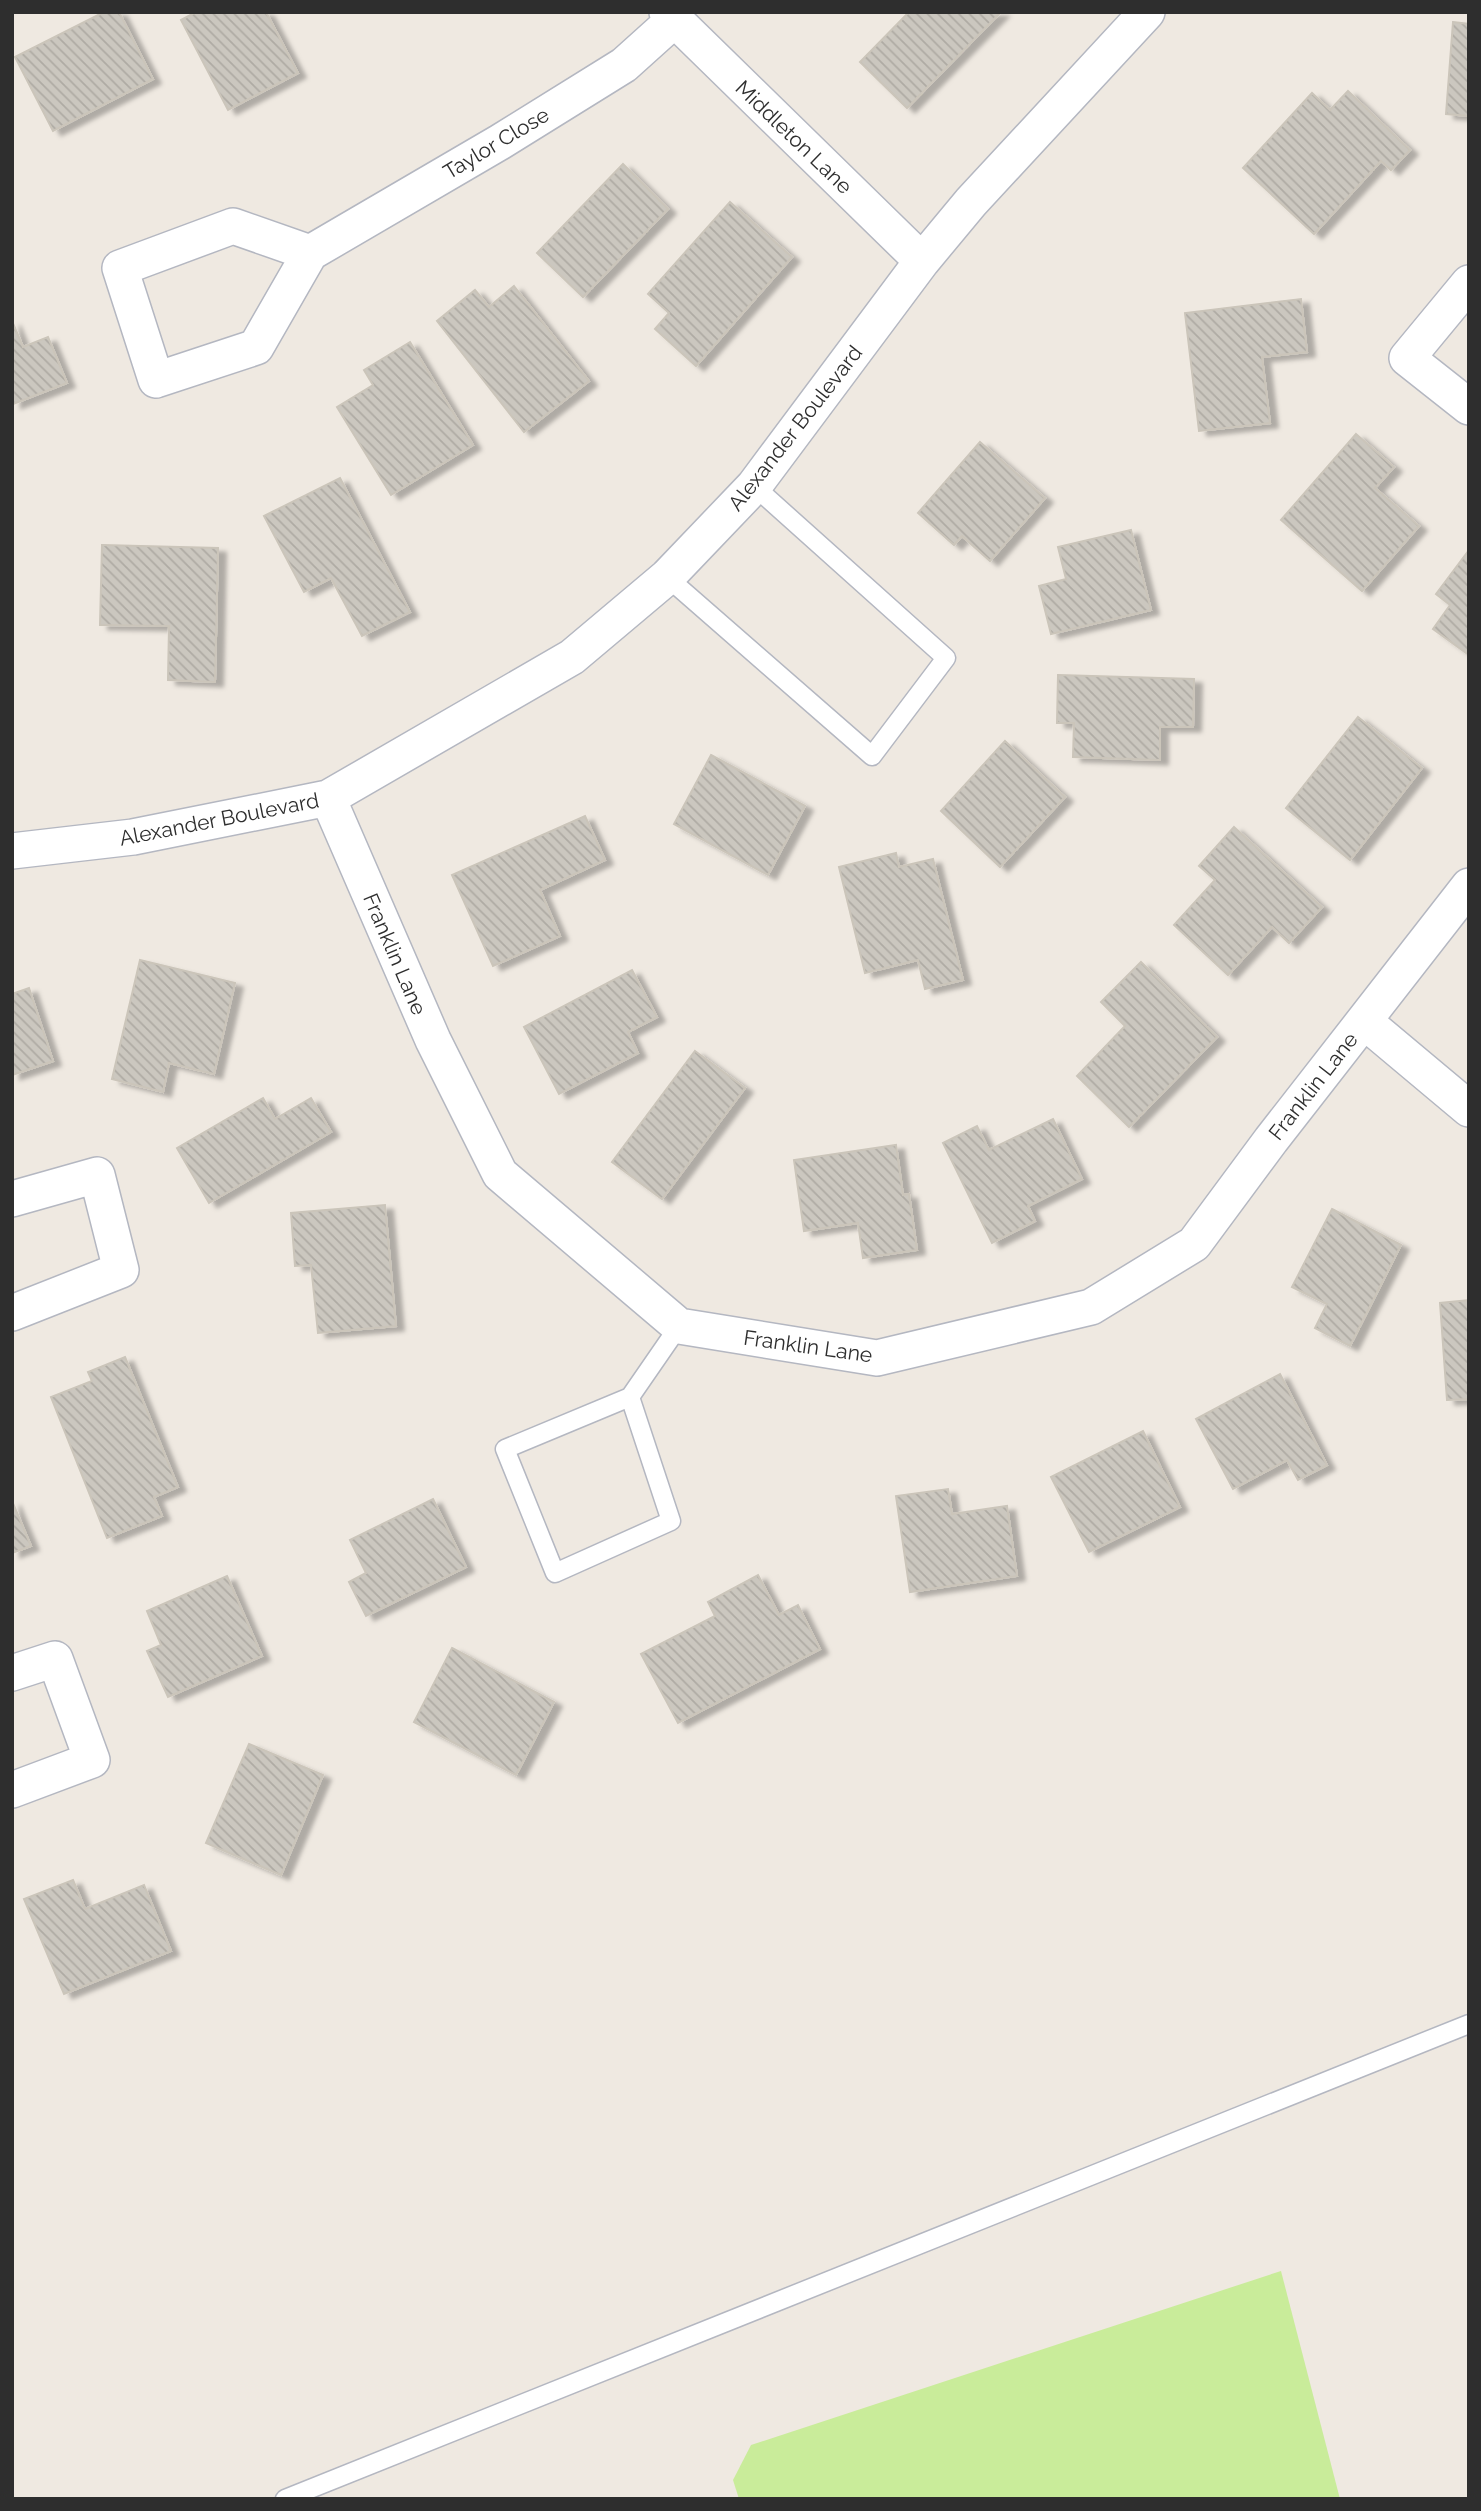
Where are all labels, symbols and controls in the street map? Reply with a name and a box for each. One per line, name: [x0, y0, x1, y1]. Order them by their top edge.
street label: Middleton Lane: [731, 75, 857, 199]
street label: Taylor Close: [439, 102, 553, 184]
street label: Alexander Boulevard: [723, 340, 867, 516]
street label: Alexander Boulevard: [117, 787, 321, 851]
street label: Franklin Lane: [358, 889, 432, 1019]
street label: Franklin Lane: [1263, 1027, 1363, 1145]
street label: Franklin Lane: [742, 1325, 874, 1367]

